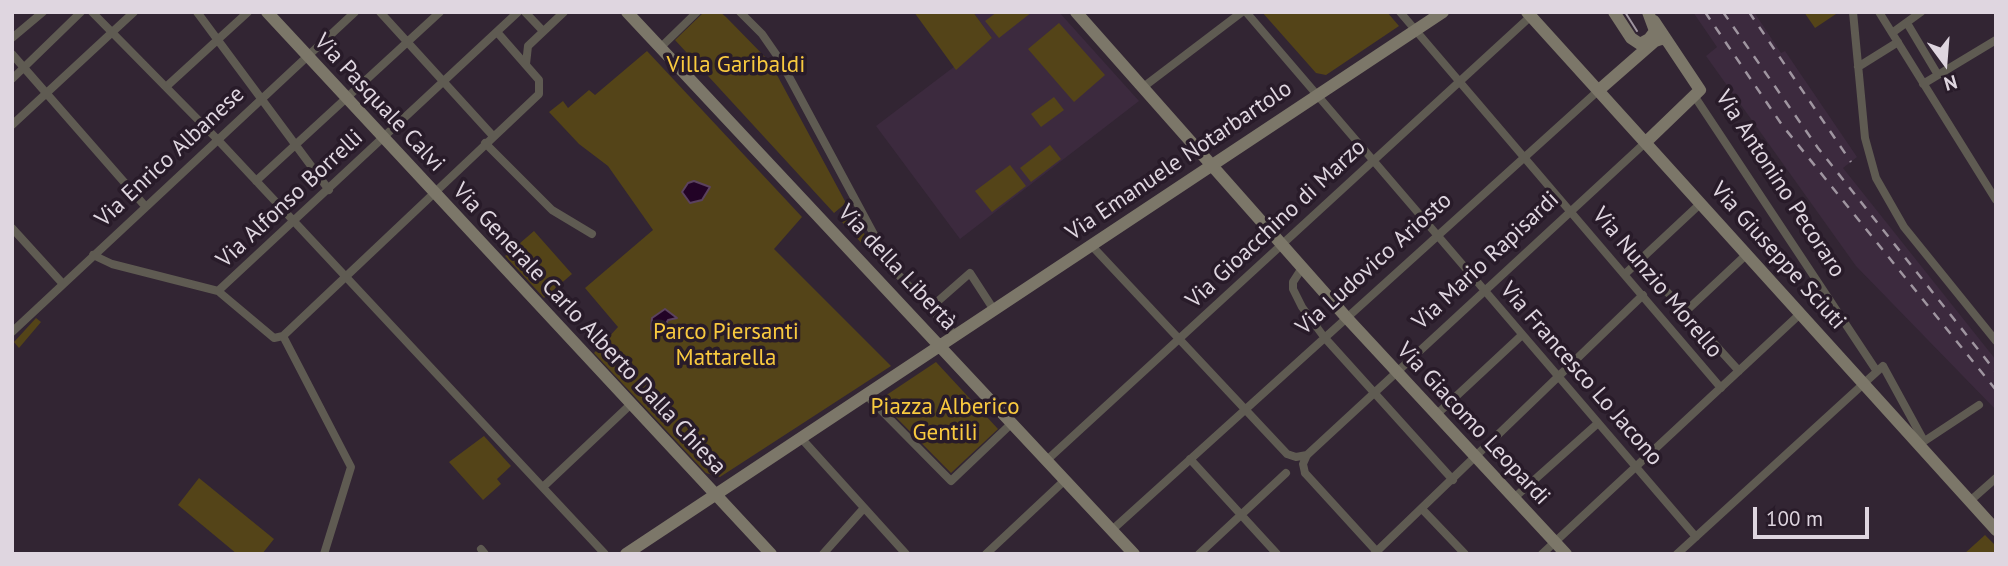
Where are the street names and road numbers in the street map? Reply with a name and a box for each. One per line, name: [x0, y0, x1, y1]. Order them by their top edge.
street label: Via Pasquale Calvi: [308, 28, 450, 178]
street label: Via Emanuele Notarbartolo: [1061, 75, 1297, 247]
street label: Via Enrico Albanese: [90, 81, 250, 233]
street label: Via Antonino Pecoraro: [1709, 85, 1851, 283]
street label: Via Alfonso Borrelli: [211, 124, 369, 274]
street label: Via Gioacchino di Marzo: [1181, 134, 1371, 314]
street label: Via Generale Carlo Alberto Dalla Chiesa: [446, 177, 732, 481]
street label: Via Giuseppe Sciuti: [1705, 177, 1851, 335]
street label: Via Mario Rapisardi: [1407, 186, 1565, 336]
street label: Via Ludovico Ariosto: [1290, 187, 1458, 341]
street label: Via della Libertà: [832, 199, 962, 337]
street label: Via Nunzio Morello: [1586, 202, 1728, 364]
street label: Via Francesco Lo Jacono: [1494, 277, 1668, 471]
street label: Via Giacomo Leopardi: [1391, 337, 1555, 511]

